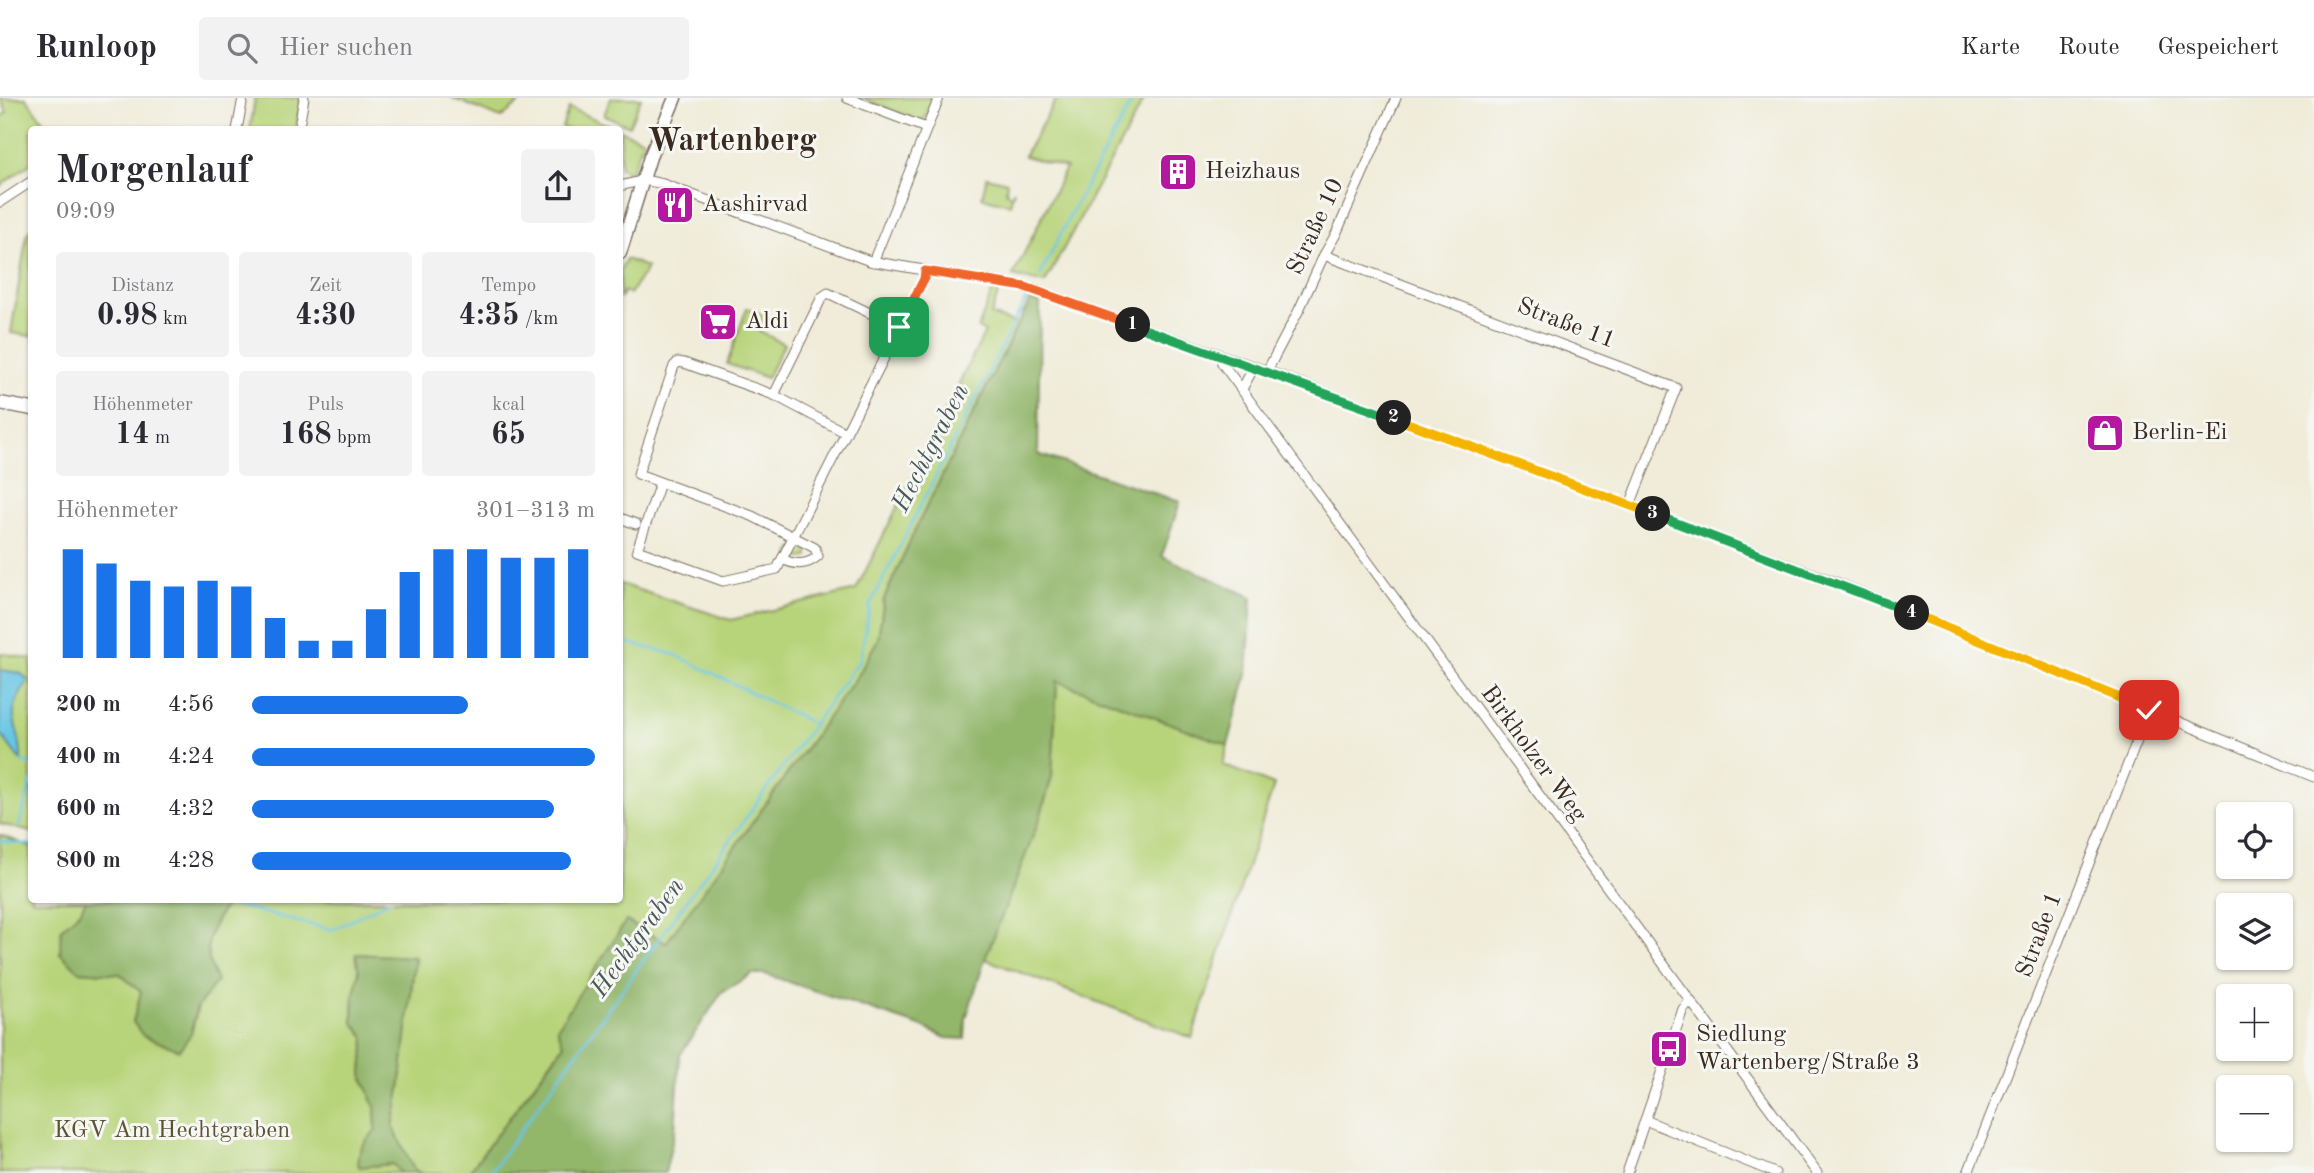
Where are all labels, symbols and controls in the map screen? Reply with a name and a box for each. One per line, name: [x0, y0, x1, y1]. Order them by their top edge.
search box: [199, 17, 689, 80]
icon: search: [223, 29, 261, 67]
text: Runloop: [35, 32, 157, 65]
text: Hier suchen: [279, 35, 413, 61]
text: Karte: [1961, 36, 2020, 60]
text: Route: [2058, 36, 2120, 60]
text: Gespeichert: [2158, 36, 2279, 60]
district label: Wartenberg: [647, 126, 817, 158]
button: share: [521, 149, 595, 223]
building icon: Heizhaus: [1157, 151, 1199, 193]
text: Morgenlauf: [56, 153, 251, 191]
place label: Heizhaus: [1205, 160, 1300, 184]
street label: Straße 10: [1283, 175, 1349, 279]
restaurant icon: Aashirvad: [654, 184, 696, 226]
place label: Aashirvad: [702, 193, 808, 217]
text: 09:09: [56, 200, 116, 223]
text: Distanz: [111, 277, 174, 296]
text: Zeit: [309, 277, 342, 296]
text: Tempo: [481, 277, 536, 296]
street label: Straße 11: [1514, 294, 1618, 354]
pin: [869, 297, 929, 357]
text: 0.98: [97, 301, 158, 331]
text: 4:30: [295, 301, 356, 331]
text: 4:35: [459, 301, 519, 331]
supermarket icon: Aldi: [697, 301, 739, 343]
icon: arrive: [880, 308, 918, 346]
pin: 1: [1116, 308, 1150, 342]
text: km: [158, 310, 188, 329]
text: /km: [519, 310, 558, 329]
place label: Aldi: [745, 310, 789, 334]
text: 1: [1127, 315, 1138, 334]
water label: Hechtgraben: [887, 380, 974, 517]
text: Höhenmeter: [92, 396, 193, 415]
text: Puls: [307, 396, 344, 415]
text: kcal: [492, 396, 525, 415]
pin: 2: [1376, 400, 1412, 436]
text: 2: [1388, 408, 1399, 427]
shop icon: Berlin-Ei: [2084, 412, 2126, 454]
text: 14: [115, 420, 150, 450]
text: 168: [279, 420, 332, 450]
text: 65: [491, 420, 526, 450]
place label: Berlin-Ei: [2132, 421, 2227, 445]
text: m: [150, 429, 170, 448]
text: bpm: [332, 429, 372, 448]
pin: 3: [1636, 496, 1670, 532]
text: Höhenmeter: [56, 499, 178, 522]
text: 301–313 m: [476, 499, 595, 522]
text: 3: [1647, 504, 1658, 523]
pin: 4: [1895, 596, 1930, 630]
text: 4: [1906, 603, 1917, 622]
pin: [2119, 680, 2179, 740]
street label: Birkholzer Weg: [1476, 681, 1590, 827]
icon: check: [2130, 691, 2168, 729]
text: 200 m: [56, 693, 121, 716]
text: 4:56: [168, 693, 214, 716]
text: 400 m: [56, 745, 121, 768]
text: 4:24: [168, 745, 214, 768]
text: 600 m: [56, 797, 121, 820]
text: 4:32: [168, 797, 214, 820]
map controls: [2216, 802, 2293, 1152]
button: locate: [2216, 802, 2293, 879]
text: 800 m: [56, 849, 121, 872]
text: 4:28: [168, 849, 214, 872]
water label: Hechtgraben: [586, 874, 690, 1003]
street label: Straße 1: [2013, 889, 2067, 981]
button: layers: [2216, 893, 2293, 970]
button: +: [2216, 984, 2293, 1061]
place label: Siedlung Wartenberg/Straße 3: [1696, 1023, 1920, 1075]
bus stop icon: Siedlung Wartenberg/Straße 3: [1648, 1028, 1690, 1070]
button: −: [2216, 1075, 2293, 1152]
park label: KGV Am Hechtgraben: [54, 1119, 290, 1143]

